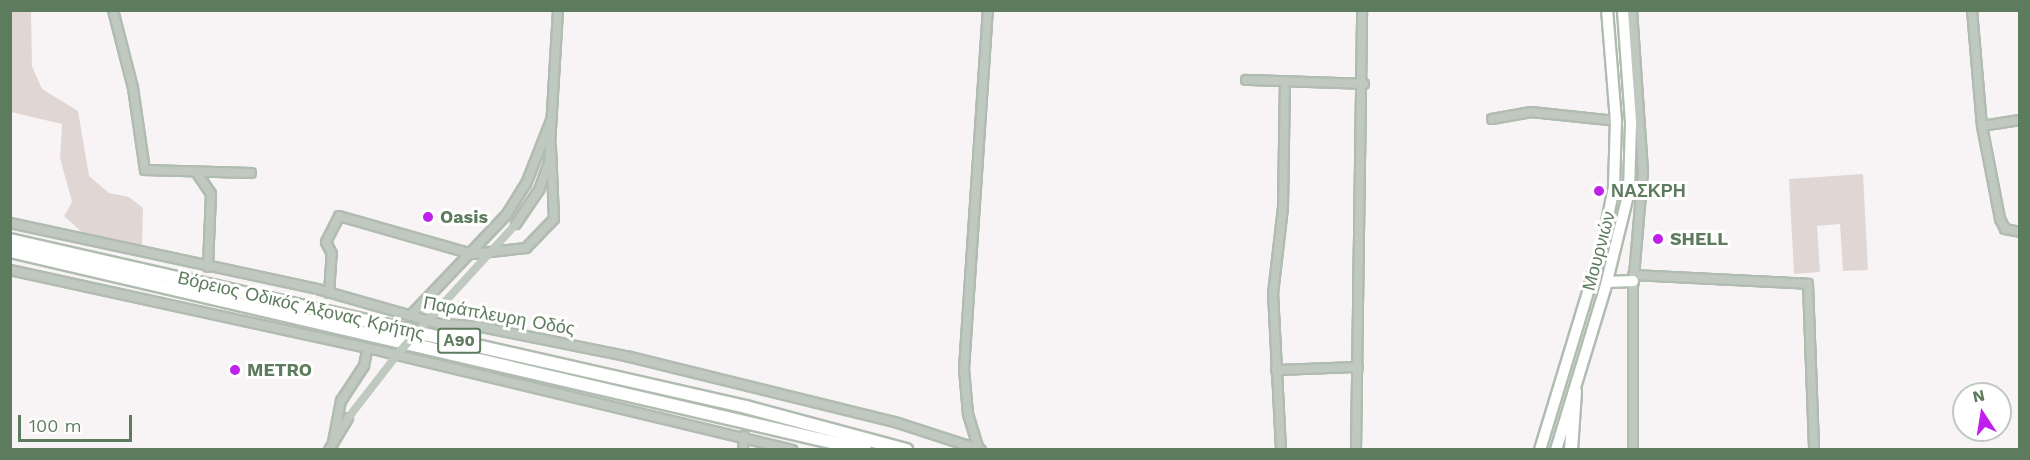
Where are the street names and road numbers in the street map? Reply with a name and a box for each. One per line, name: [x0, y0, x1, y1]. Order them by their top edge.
street label: Μουρνιών: [1578, 209, 1620, 293]
street label: Βόρειος Οδικός Άξονας Κρήτης: [176, 267, 426, 345]
street label: Παράπλευρη Οδός: [422, 292, 576, 340]
road number: Α90: [436, 328, 482, 354]

